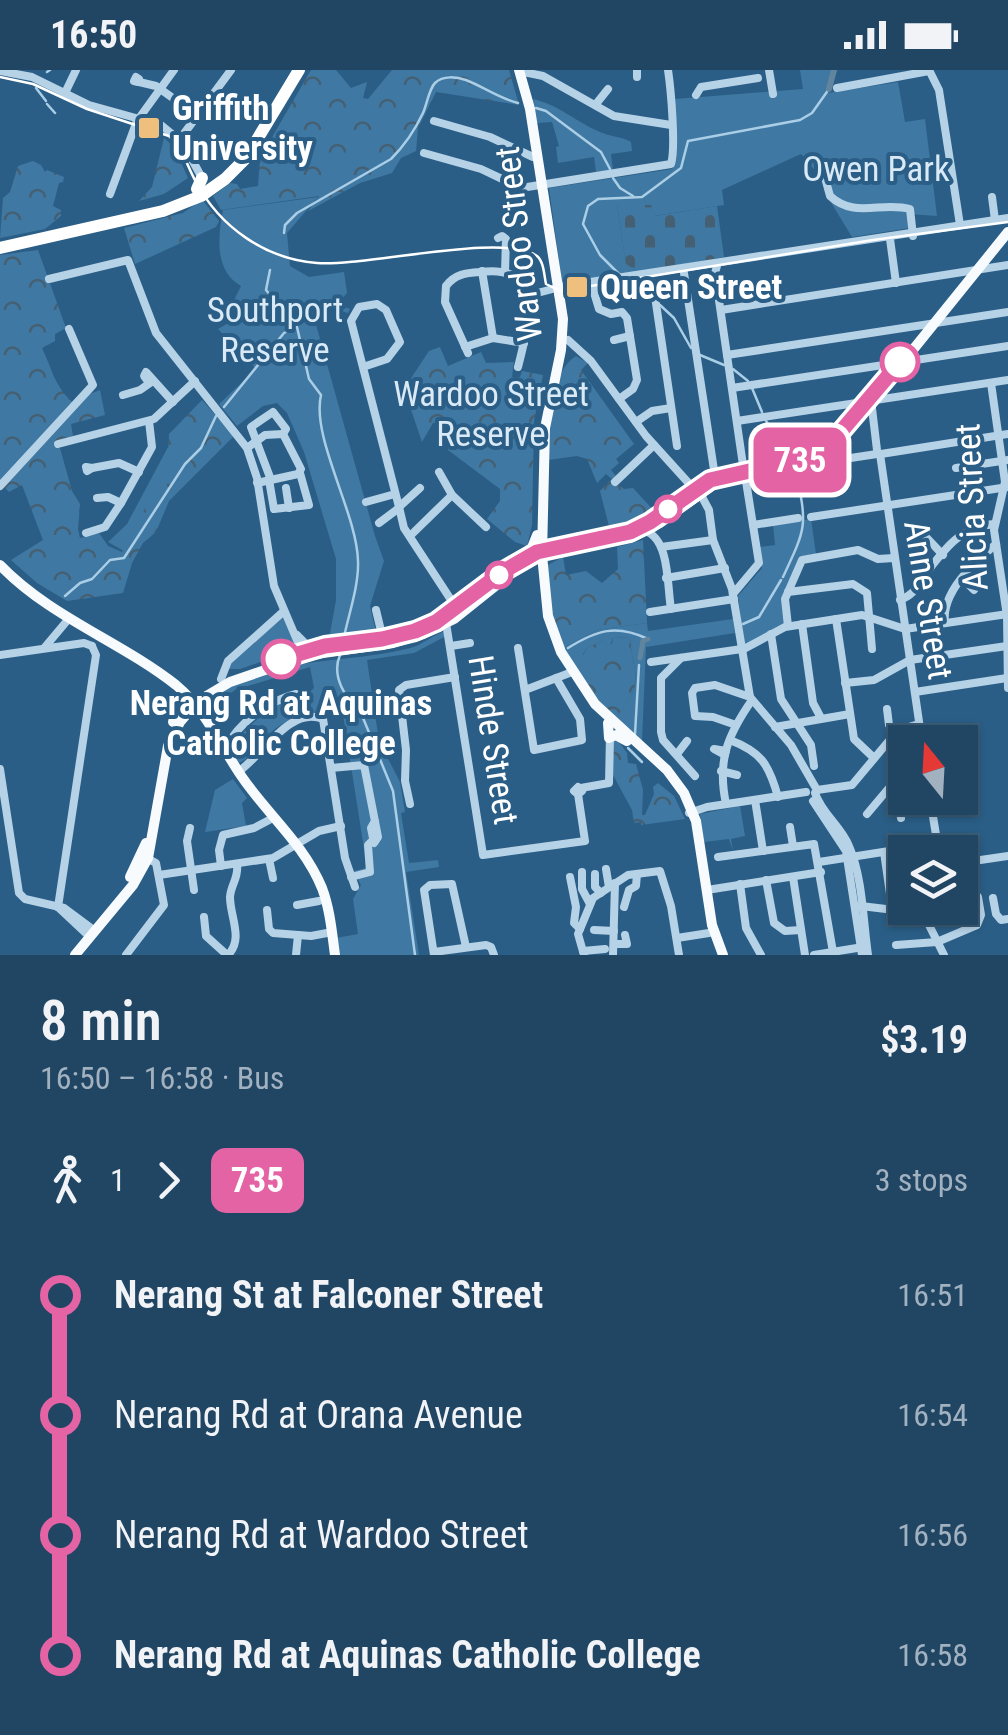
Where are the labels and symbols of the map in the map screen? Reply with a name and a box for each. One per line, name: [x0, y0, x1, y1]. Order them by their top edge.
place label: Griffith University: [172, 88, 313, 169]
marker: Griffith University: [136, 115, 162, 141]
street label: Wardoo Street: [487, 144, 551, 344]
park label: Owen Park: [802, 149, 950, 190]
place label: Queen Street: [600, 267, 782, 308]
marker: Queen Street: [564, 274, 590, 300]
park label: Southport Reserve: [207, 290, 343, 371]
unlabelled marker: [881, 343, 919, 381]
park label: Wardoo Street Reserve: [393, 374, 589, 455]
street label: Alicia Street: [947, 422, 997, 592]
line badge: 735: [742, 428, 858, 492]
unlabelled marker: [655, 496, 681, 522]
street label: Anne Street: [895, 518, 961, 682]
unlabelled marker: [486, 562, 512, 588]
marker: Nerang Rd at Aquinas Catholic College: [262, 640, 300, 678]
street label: Hinde Street: [459, 653, 527, 827]
place label: Nerang Rd at Aquinas Catholic College: [130, 683, 432, 764]
north arrow: [888, 725, 978, 815]

